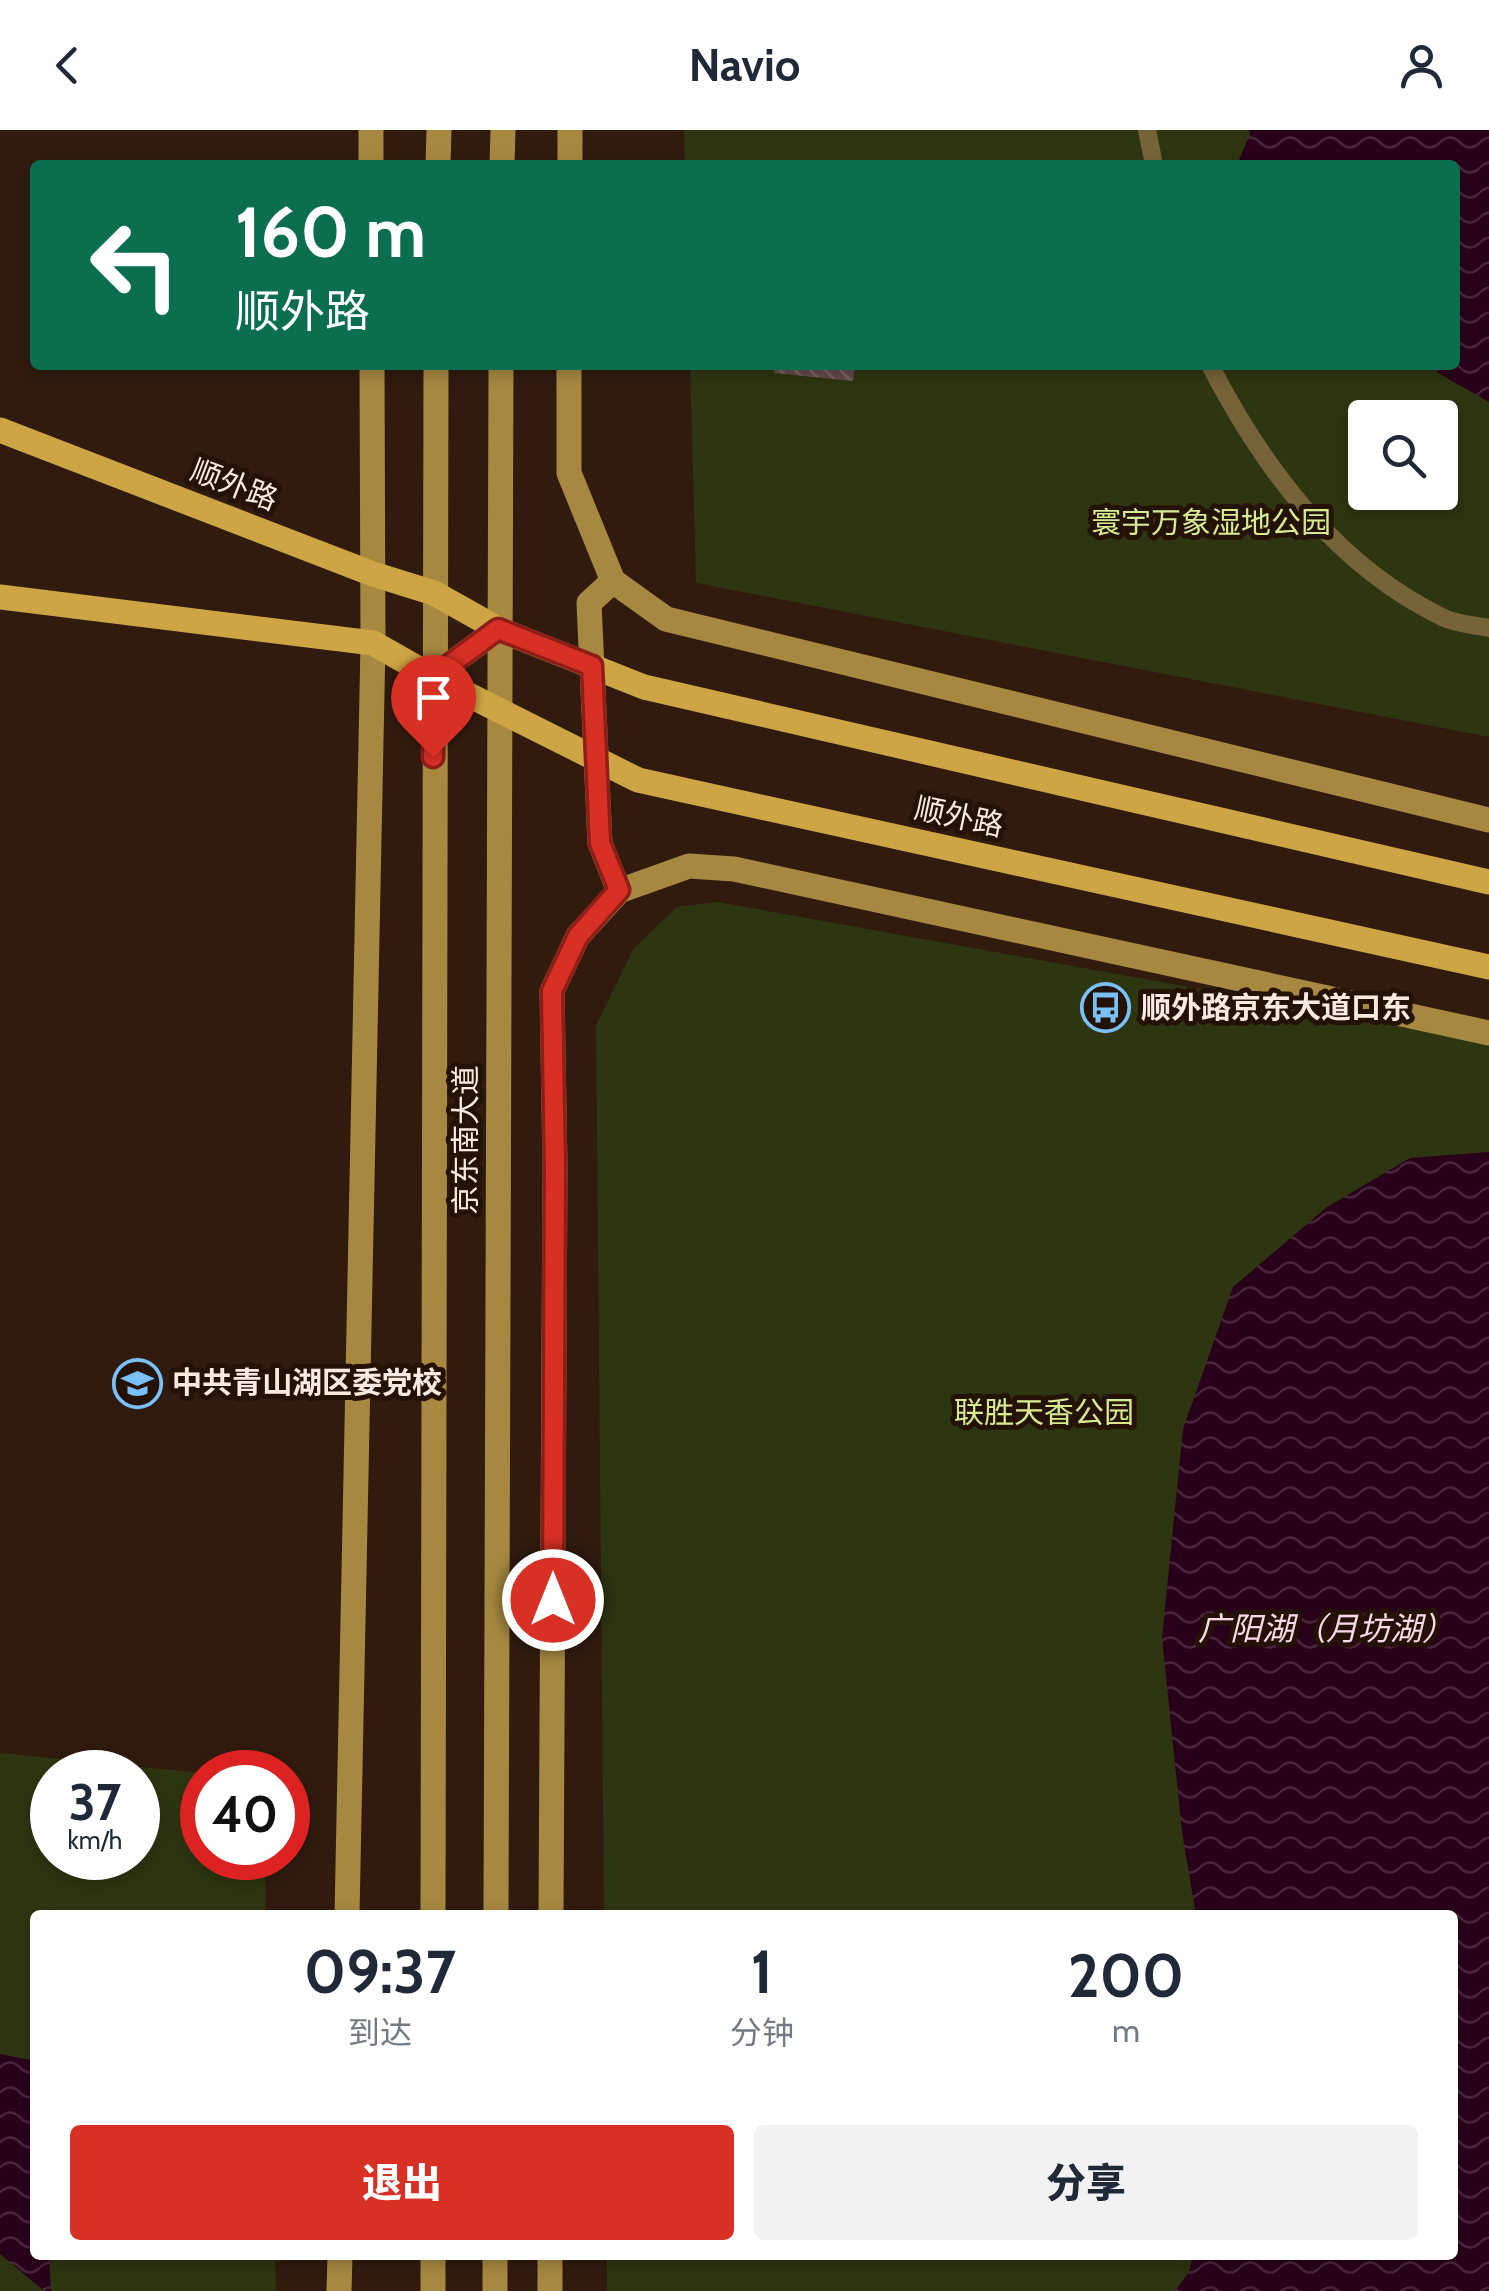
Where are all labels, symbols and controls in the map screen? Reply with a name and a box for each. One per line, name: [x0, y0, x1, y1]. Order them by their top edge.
icon: back: [40, 38, 95, 93]
text: Navio: [689, 38, 800, 92]
icon: person: [1394, 38, 1449, 93]
text: 160 m: [235, 189, 426, 275]
icon: left: [70, 200, 200, 330]
text: 顺外路: [235, 284, 370, 338]
map controls: [1348, 400, 1458, 510]
button: search: [1348, 400, 1458, 510]
street label: 顺外路: [186, 451, 283, 518]
park label: 寰宇万象湿地公园: [1091, 504, 1331, 541]
pin: [391, 655, 476, 758]
icon: arrive: [406, 670, 461, 725]
street label: 顺外路: [911, 789, 1007, 844]
bus stop icon: 顺外路京东大道口东: [1080, 982, 1132, 1034]
place label: 顺外路京东大道口东: [1141, 989, 1411, 1026]
street label: 京东南大道: [447, 1065, 484, 1215]
school or university icon: 中共青山湖区委党校: [111, 1357, 163, 1409]
place label: 中共青山湖区委党校: [172, 1364, 442, 1401]
park label: 联胜天香公园: [954, 1394, 1134, 1431]
position arrow: [501, 1548, 605, 1652]
water label: 广阳湖（月坊湖）: [1198, 1609, 1454, 1648]
speed limit sign: 40: [180, 1750, 310, 1880]
text: 37: [69, 1772, 121, 1833]
text: km/h: [68, 1825, 122, 1855]
text: 09:37: [304, 1935, 456, 2008]
text: 1: [751, 1935, 773, 2008]
text: 200: [1068, 1939, 1184, 2012]
text: m: [1112, 2011, 1140, 2050]
text: 到达: [348, 2013, 412, 2052]
text: 分钟: [730, 2013, 794, 2052]
button: 退出: [70, 2125, 734, 2240]
button: 分享: [754, 2125, 1418, 2240]

